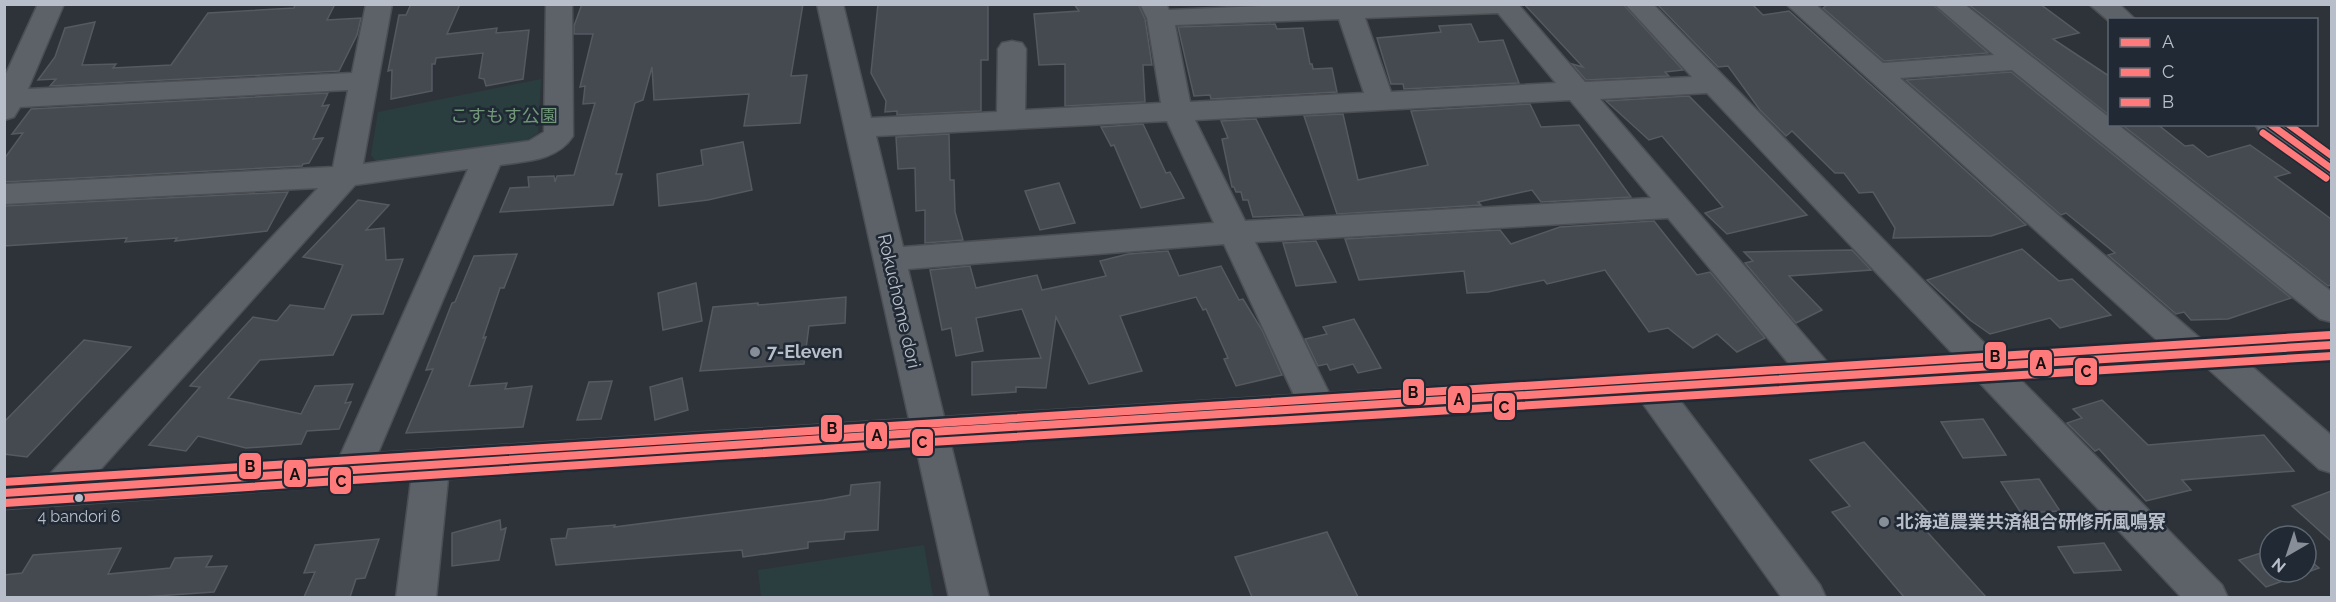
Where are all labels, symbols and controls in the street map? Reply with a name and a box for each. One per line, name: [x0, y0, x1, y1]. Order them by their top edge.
legend: [2108, 18, 2318, 126]
text: A: [2162, 31, 2174, 52]
text: C: [2162, 61, 2174, 82]
text: B: [2162, 91, 2174, 112]
park label: こすもす公園: [450, 105, 558, 126]
street label: Rokuchome dori: [874, 232, 925, 370]
place label: 7-Eleven: [767, 341, 843, 362]
line badge: B: [1984, 341, 2007, 370]
marker: 7-Eleven: [748, 345, 762, 359]
text: B: [1990, 347, 2001, 366]
line badge: A: [2029, 349, 2053, 377]
text: A: [2036, 354, 2047, 373]
line badge: C: [2074, 357, 2098, 386]
text: C: [2081, 362, 2092, 381]
line badge: B: [1402, 378, 1425, 406]
text: B: [1408, 383, 1419, 402]
line badge: A: [1447, 385, 1471, 414]
text: A: [1454, 390, 1465, 409]
line badge: C: [1493, 392, 1516, 421]
text: C: [1499, 398, 1510, 417]
line badge: B: [820, 414, 843, 443]
text: B: [827, 419, 838, 438]
line badge: A: [865, 421, 888, 450]
text: A: [872, 426, 883, 445]
line badge: C: [911, 428, 934, 457]
text: C: [917, 433, 928, 452]
line badge: B: [238, 452, 262, 480]
text: B: [245, 457, 256, 476]
line badge: A: [283, 459, 307, 488]
text: A: [290, 465, 301, 484]
line badge: C: [329, 466, 352, 495]
text: C: [336, 472, 347, 491]
marker: 4 bandori 6: [73, 492, 85, 504]
place label: 4 bandori 6: [37, 507, 121, 526]
place label: 北海道農業共済組合研修所風鳴寮: [1896, 511, 2166, 532]
marker: 北海道農業共済組合研修所風鳴寮: [1877, 515, 1891, 529]
north arrow: [2258, 524, 2318, 584]
text: N: [2268, 554, 2290, 576]

